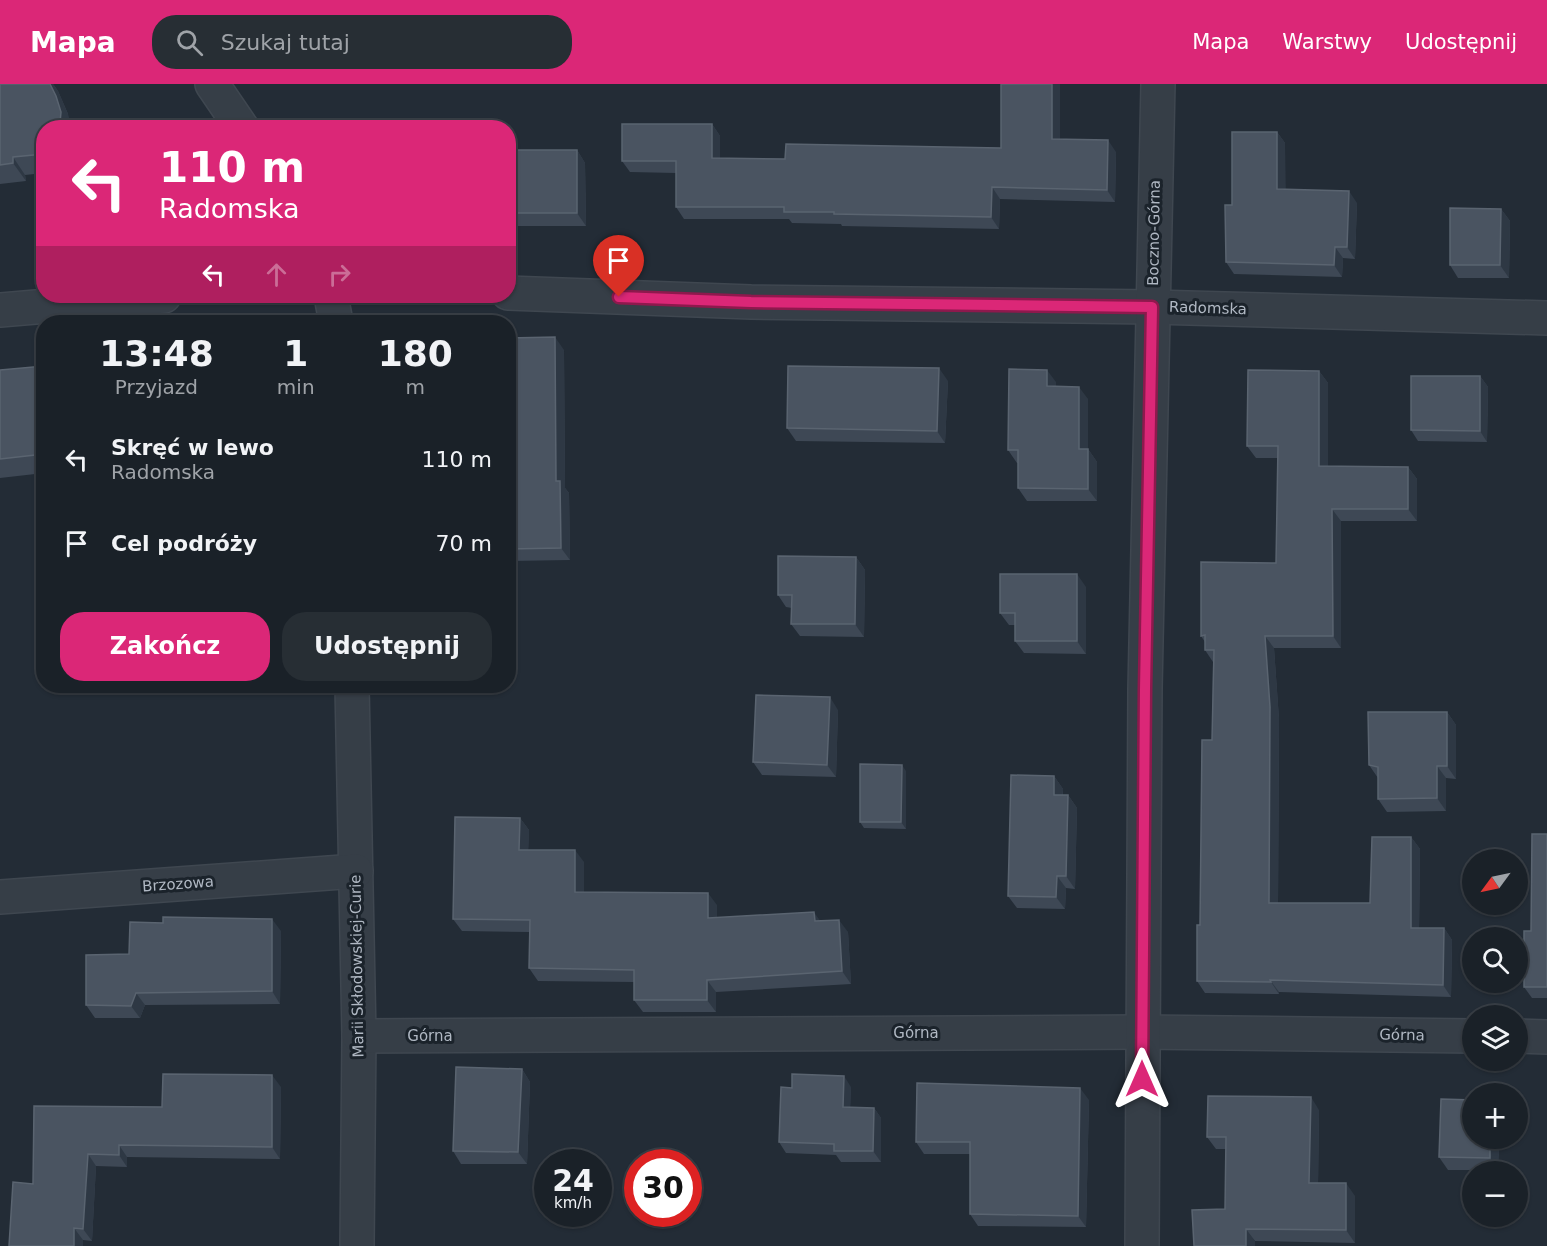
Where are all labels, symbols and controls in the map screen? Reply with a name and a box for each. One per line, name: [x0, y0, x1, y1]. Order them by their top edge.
search box: [152, 15, 572, 69]
text: Mapa: [30, 26, 116, 59]
icon: search: [173, 26, 206, 59]
text: Szukaj tutaj: [221, 30, 350, 55]
text: Mapa: [1192, 30, 1249, 54]
text: Warstwy: [1282, 30, 1372, 54]
text: Udostępnij: [1405, 30, 1517, 54]
text: 110 m: [159, 143, 305, 192]
icon: left: [60, 144, 138, 222]
street label: Boczno-Górna: [1144, 180, 1164, 286]
text: Radomska: [159, 193, 299, 224]
pin: [593, 235, 644, 297]
icon: arrive: [602, 244, 635, 277]
icon: left: [197, 258, 230, 291]
icon: ahead: [260, 258, 293, 291]
icon: right: [323, 258, 356, 291]
street label: Radomska: [1169, 298, 1247, 318]
text: 13:48: [99, 333, 214, 374]
text: 1: [283, 333, 308, 374]
text: 180: [378, 333, 453, 374]
text: Przyjazd: [115, 375, 198, 399]
text: min: [277, 375, 315, 399]
text: m: [406, 375, 425, 399]
text: Skręć w lewo: [111, 435, 274, 460]
icon: left: [60, 443, 93, 476]
text: 110 m: [422, 447, 492, 472]
text: Radomska: [111, 460, 215, 484]
icon: arrive: [60, 527, 93, 560]
text: Cel podróży: [111, 531, 257, 556]
text: 70 m: [436, 531, 492, 556]
button: Zakończ: [60, 612, 270, 681]
button: Udostępnij: [282, 612, 492, 681]
north arrow: [1462, 849, 1528, 915]
map controls: [1462, 849, 1528, 1227]
street label: Brzozowa: [141, 873, 215, 895]
street label: Marii Skłodowskiej-Curie: [346, 874, 368, 1058]
button: search: [1462, 927, 1528, 993]
button: layers: [1462, 1005, 1528, 1071]
street label: Górna: [893, 1024, 939, 1042]
street label: Górna: [1379, 1026, 1425, 1044]
street label: Górna: [407, 1027, 453, 1045]
position arrow: [1110, 1047, 1174, 1111]
button: +: [1462, 1083, 1528, 1149]
speed limit sign: 30: [624, 1149, 702, 1227]
button: −: [1462, 1161, 1528, 1227]
text: 24: [552, 1163, 594, 1198]
text: km/h: [554, 1194, 592, 1212]

